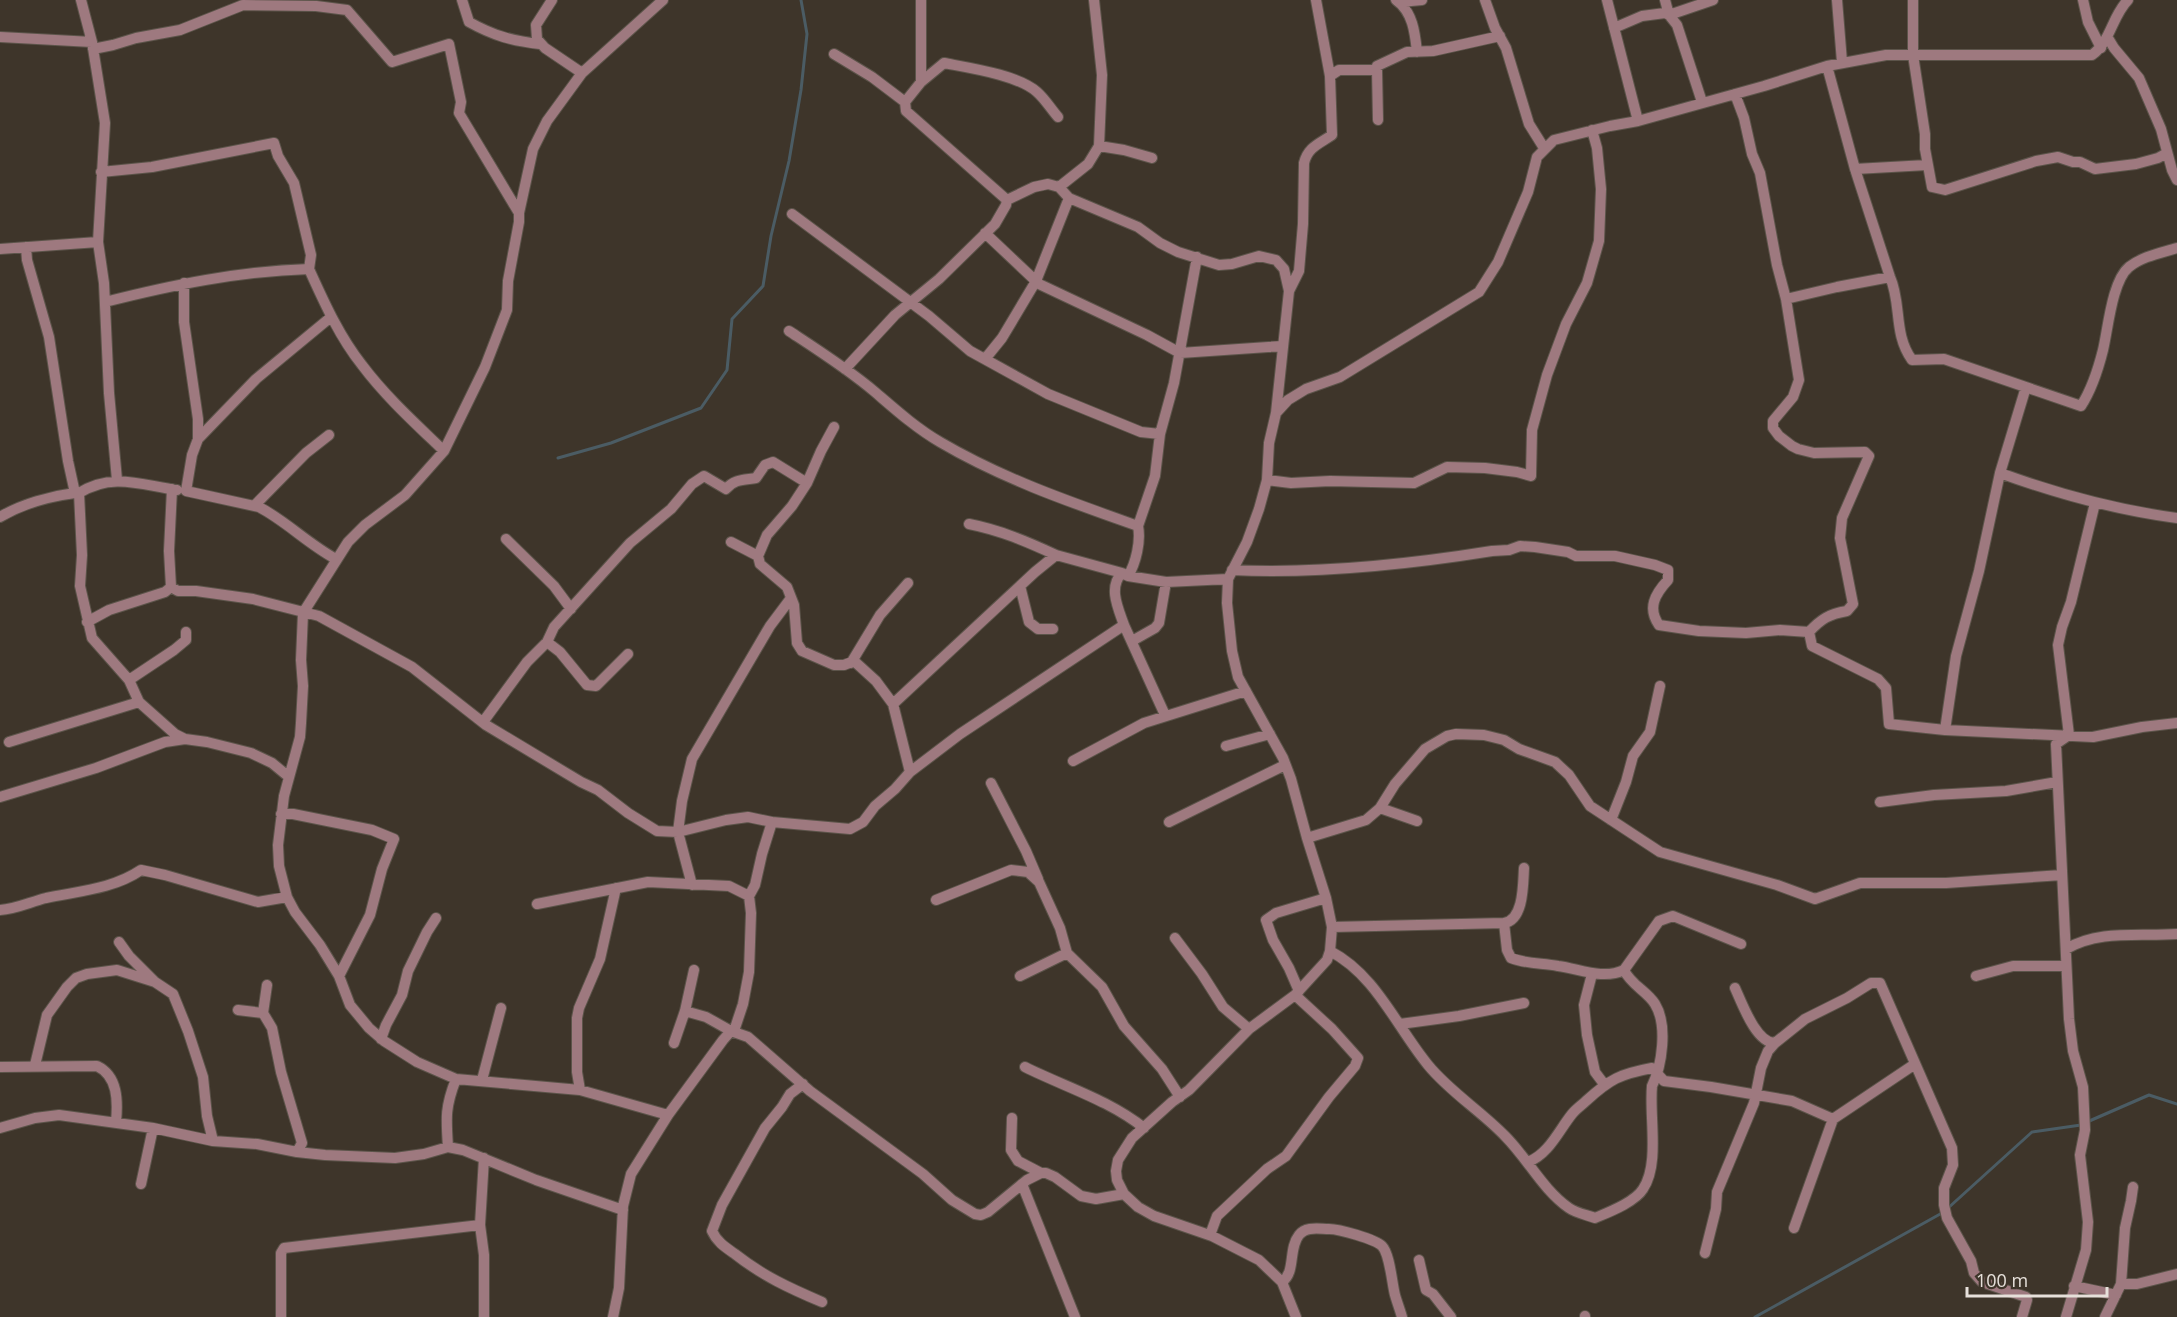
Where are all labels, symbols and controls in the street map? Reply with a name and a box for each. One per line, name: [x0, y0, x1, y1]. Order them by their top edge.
scale bar: [1967, 1260, 2106, 1298]
text: 100 m: [1976, 1268, 2028, 1292]

